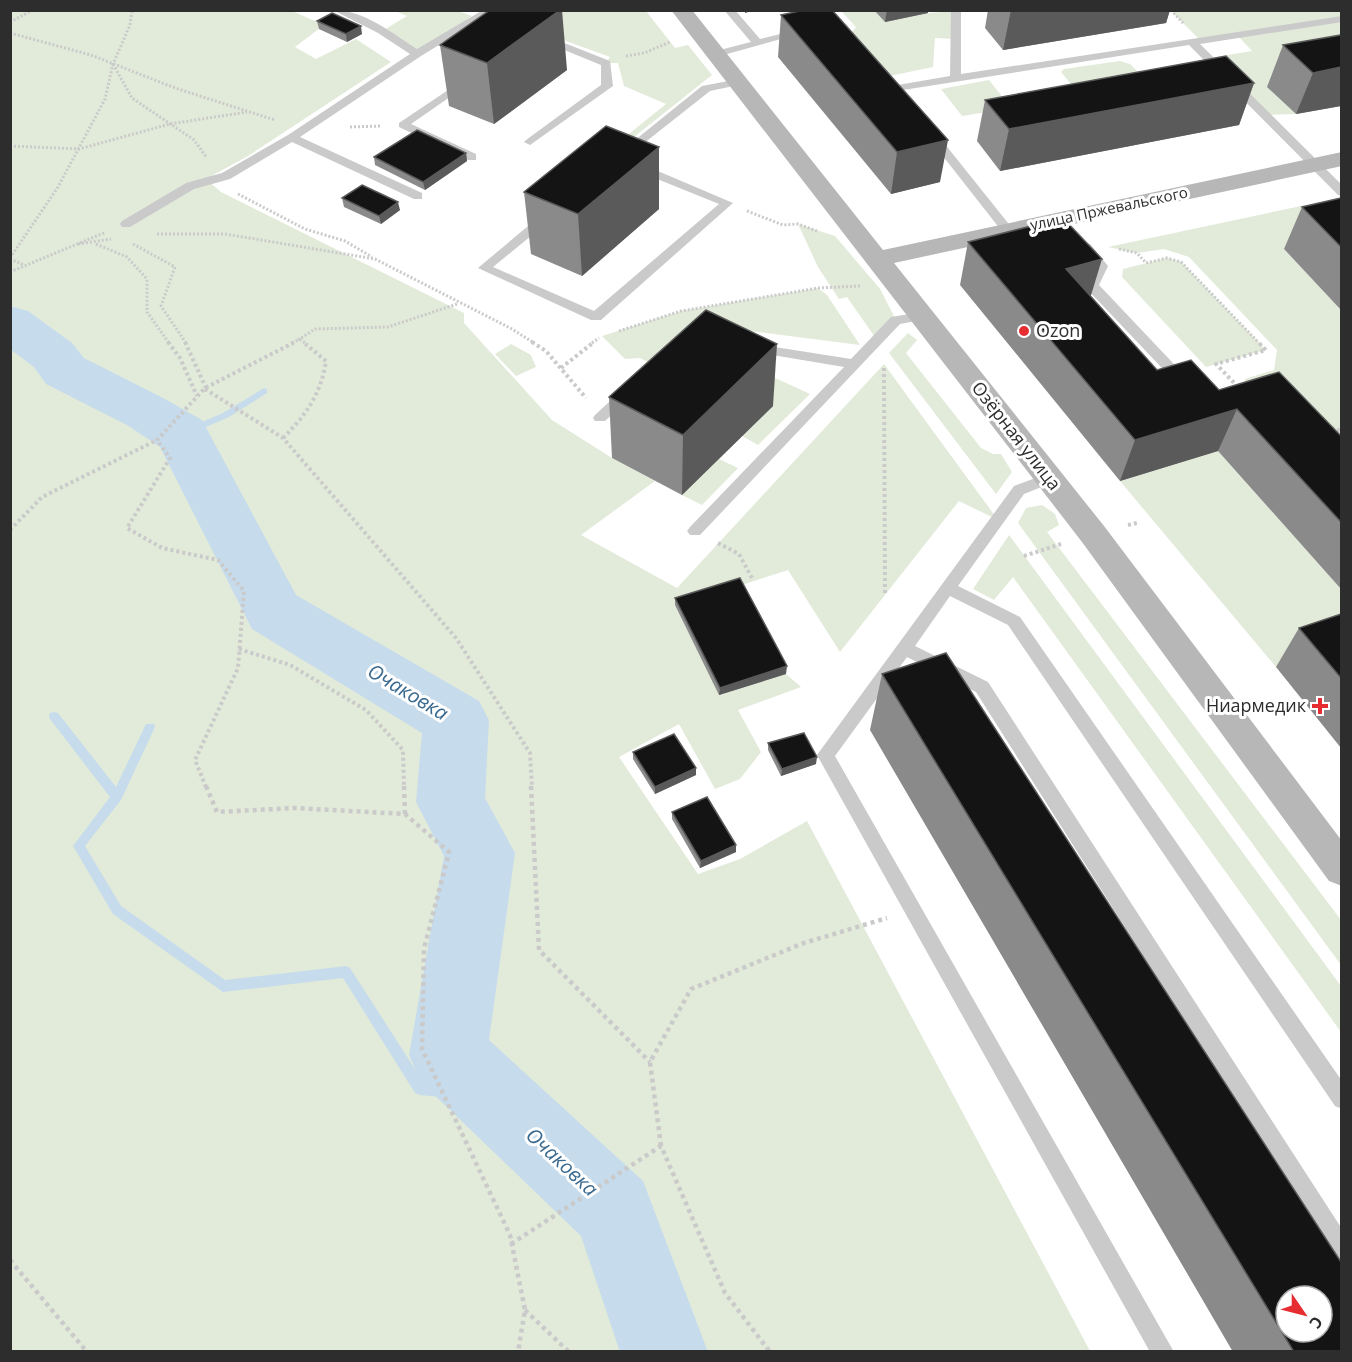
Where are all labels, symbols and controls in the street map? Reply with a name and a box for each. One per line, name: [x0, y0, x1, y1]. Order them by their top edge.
street label: улица Пржевальского: [1028, 182, 1189, 235]
place label: Ozon: [1036, 318, 1080, 342]
marker: Ozon: [1017, 324, 1031, 338]
street label: Озёрная улица: [967, 376, 1067, 495]
water label: Очаковка: [363, 657, 454, 726]
place label: Ниармедик: [1206, 693, 1307, 717]
marker: Ниармедик: [1311, 697, 1329, 715]
water label: Очаковка: [520, 1121, 604, 1202]
north arrow: [1274, 1284, 1334, 1344]
text: С: [1304, 1312, 1328, 1333]

